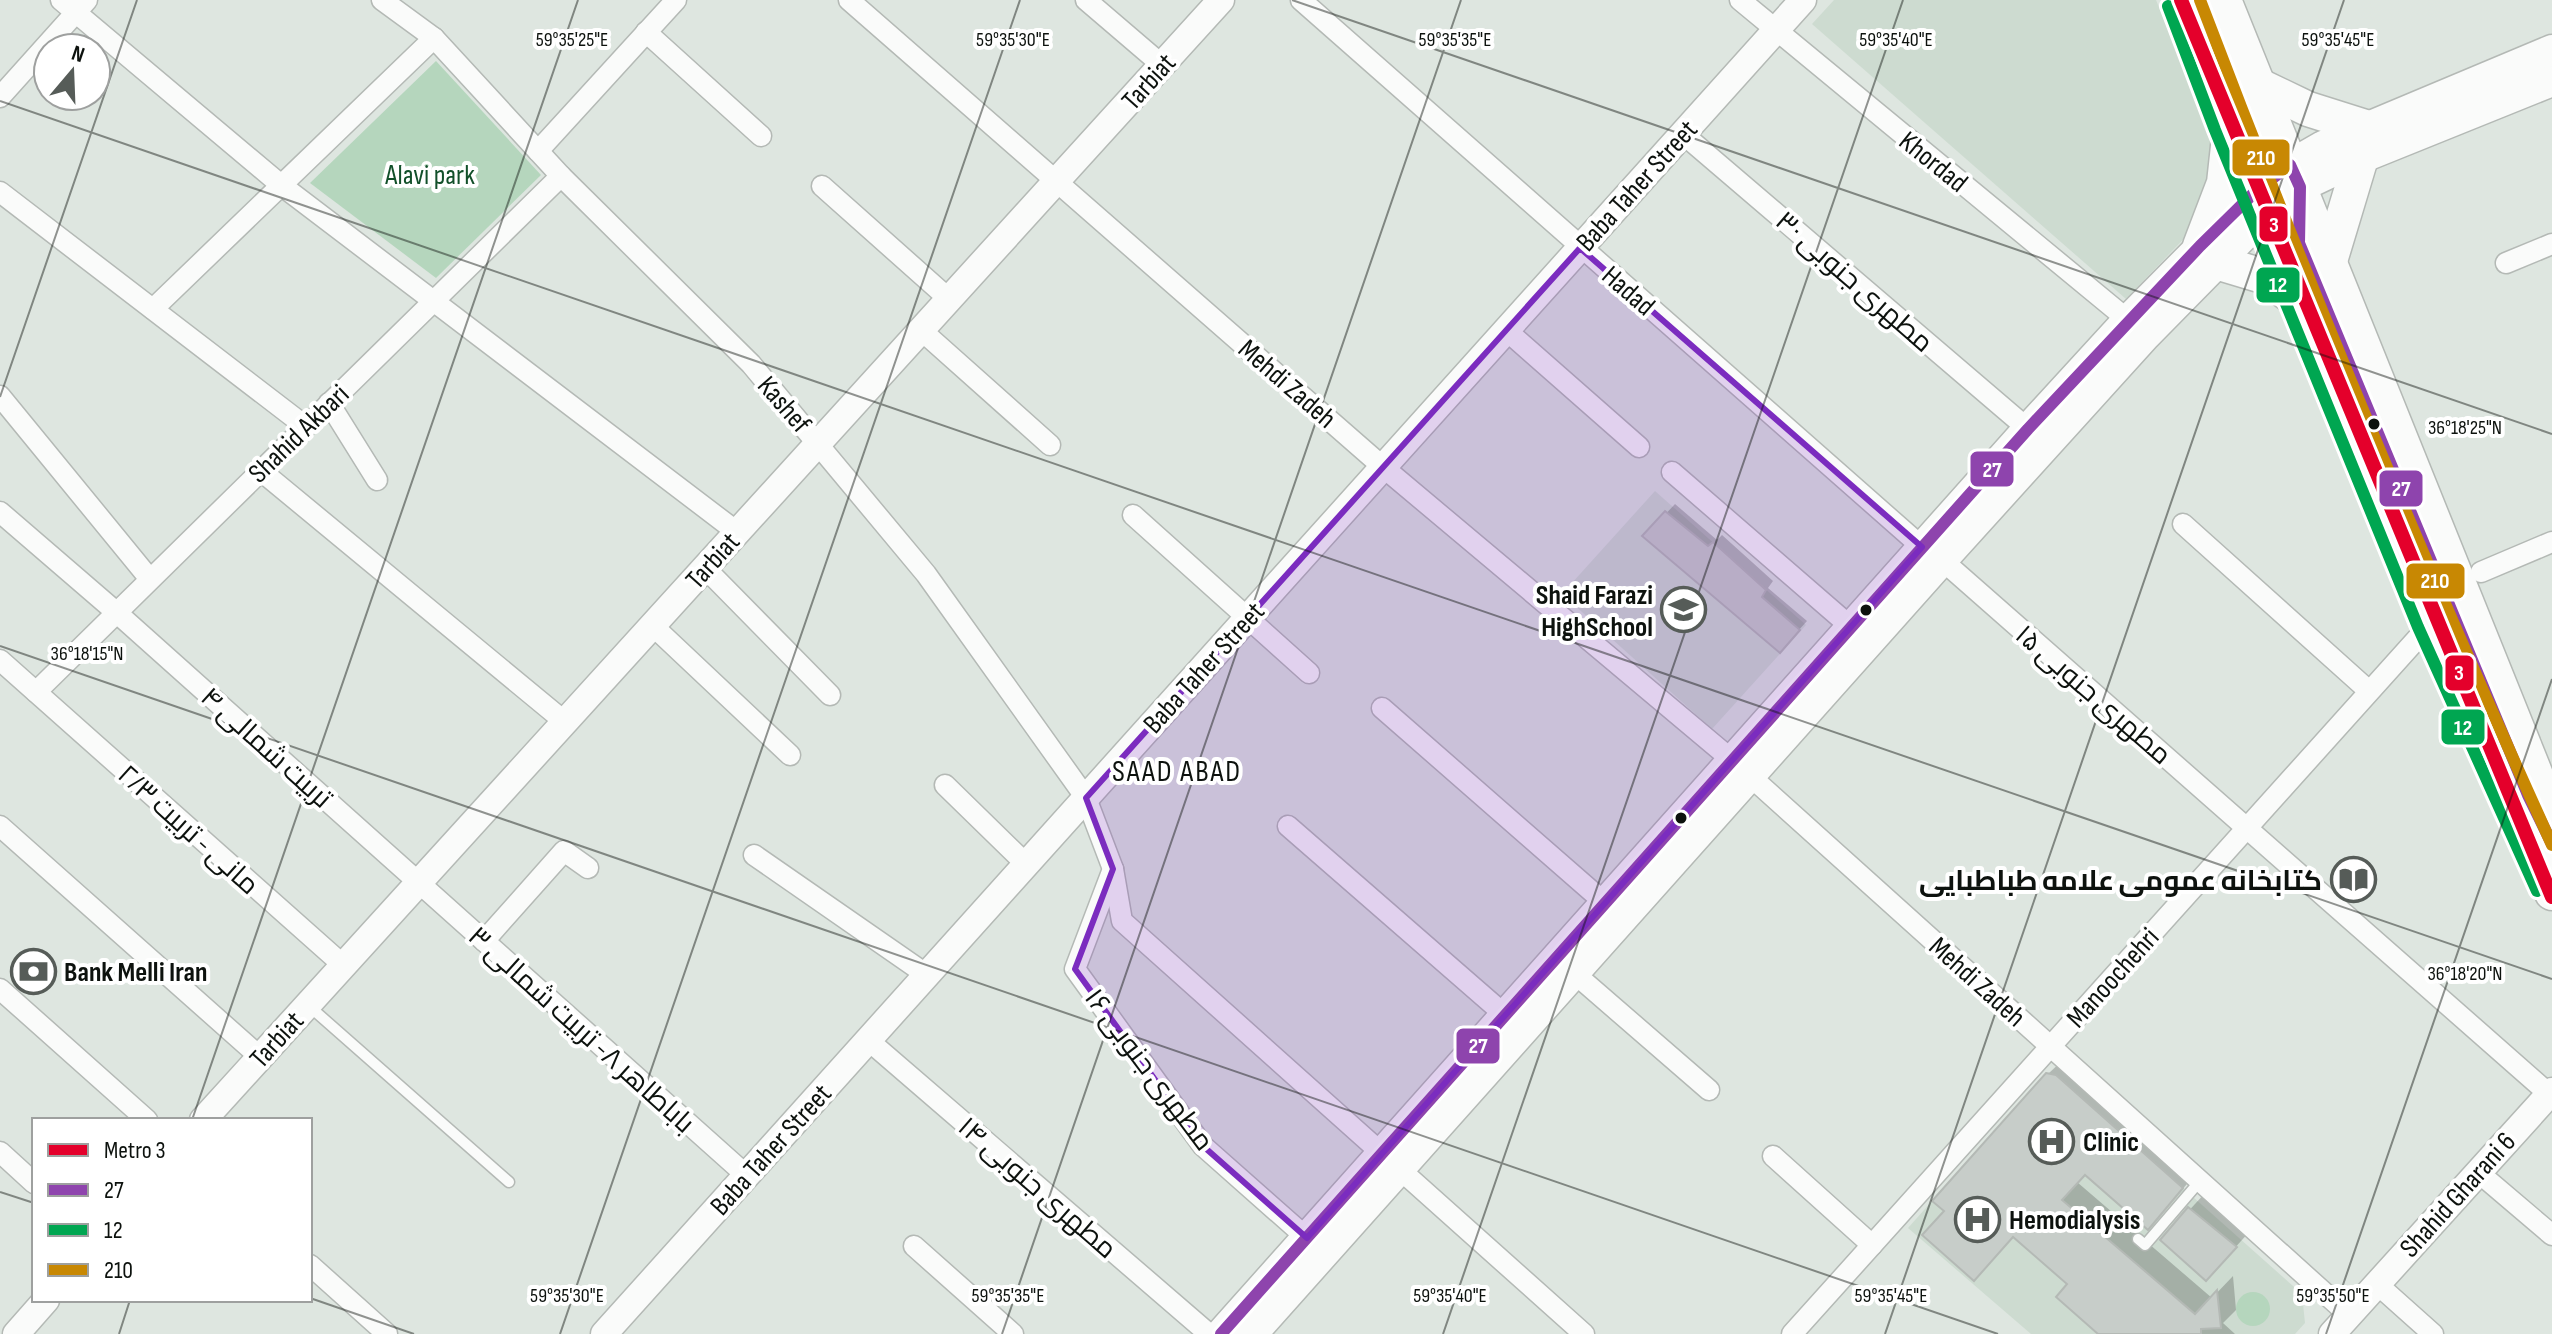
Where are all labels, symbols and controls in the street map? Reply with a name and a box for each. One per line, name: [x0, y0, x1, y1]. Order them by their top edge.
text: 59°35'25"E: [536, 28, 608, 52]
text: 59°35'30"E: [976, 28, 1050, 52]
text: 59°35'35"E: [1419, 28, 1491, 52]
text: 59°35'40"E: [1859, 28, 1933, 52]
text: 59°35'45"E: [2302, 28, 2374, 52]
north arrow: [32, 32, 112, 112]
text: N: [68, 40, 88, 69]
street label: Tarbiat: [1115, 47, 1183, 117]
street label: Baba Taher Street: [1570, 114, 1705, 258]
street label: Khordad: [1892, 125, 1974, 200]
line badge: 210: [2231, 138, 2291, 177]
text: 210: [2247, 145, 2275, 172]
park label: Alavi park: [384, 159, 475, 192]
street label: مطهری جنوبی ۳۰: [1768, 205, 1940, 360]
line badge: 3: [2258, 205, 2289, 243]
text: 3: [2269, 212, 2279, 239]
street label: Hadad: [1595, 259, 1661, 323]
line badge: 12: [2255, 266, 2301, 304]
text: 12: [2269, 272, 2287, 299]
street label: Mehdi Zadeh: [1232, 333, 1342, 435]
street label: Kashef: [750, 370, 818, 441]
street label: Shahid Akbari: [242, 378, 356, 490]
unlabelled marker: [2366, 416, 2382, 432]
text: 36°18'25"N: [2428, 416, 2502, 440]
line badge: 27: [1969, 450, 2015, 488]
text: 27: [1982, 457, 2002, 484]
line badge: 27: [2378, 469, 2424, 508]
text: 27: [2391, 476, 2411, 503]
street label: Tarbiat: [679, 526, 747, 596]
line badge: 210: [2405, 562, 2466, 600]
text: 210: [2421, 568, 2449, 595]
place label: Shaid Farazi HighSchool: [1536, 579, 1653, 644]
school or university icon: Shaid Farazi HighSchool: [1660, 586, 1708, 634]
street label: Baba Taher Street: [1137, 596, 1272, 740]
unlabelled marker: [1858, 602, 1874, 618]
street label: مطهری جنوبی ۱۵: [2008, 618, 2178, 772]
text: 36°18'15"N: [51, 642, 123, 666]
line badge: 3: [2444, 654, 2475, 692]
text: 3: [2454, 660, 2464, 687]
street label: تربیت شمالی ۴: [194, 681, 339, 816]
line badge: 12: [2440, 708, 2486, 746]
text: 12: [2454, 715, 2472, 742]
district label: SAAD ABAD: [1112, 754, 1242, 790]
street label: مانی - تربیت ۲/۳: [111, 758, 265, 902]
unlabelled marker: [1673, 810, 1689, 826]
library icon: کتابخانه عمومی علامه طباطبایی: [2329, 856, 2377, 904]
place label: کتابخانه عمومی علامه طباطبایی: [1919, 865, 2322, 898]
street label: باباطاهر ۸- تربیت شمالی ۳: [461, 920, 701, 1140]
street label: Manoochehri: [2060, 922, 2166, 1034]
street label: Mehdi Zadeh: [1922, 930, 2032, 1034]
bank icon: Bank Melli Iran: [9, 947, 57, 995]
place label: Bank Melli Iran: [64, 956, 207, 989]
text: 36°18'20"N: [2427, 962, 2503, 986]
street label: مطهری جنوبی ۱۶: [1077, 982, 1220, 1157]
street label: Tarbiat: [243, 1005, 311, 1075]
line badge: 27: [1455, 1027, 1501, 1065]
text: 27: [1468, 1033, 1488, 1060]
street label: Baba Taher Street: [704, 1078, 839, 1222]
street label: مطهری جنوبی ۱۴: [951, 1110, 1123, 1266]
hospital icon: Clinic: [2028, 1117, 2076, 1165]
legend: [32, 1118, 312, 1302]
place label: Clinic: [2083, 1126, 2139, 1159]
street label: Shahid Gharani 6: [2393, 1126, 2523, 1264]
text: Metro 3: [104, 1136, 166, 1165]
text: 27: [104, 1176, 124, 1205]
hospital icon: Hemodialysis: [1954, 1195, 2002, 1243]
place label: Hemodialysis: [2009, 1204, 2141, 1237]
text: 12: [104, 1216, 123, 1245]
text: 210: [104, 1256, 133, 1285]
text: 59°35'30"E: [530, 1284, 604, 1308]
text: 59°35'35"E: [972, 1284, 1044, 1308]
text: 59°35'40"E: [1413, 1284, 1487, 1308]
text: 59°35'45"E: [1855, 1284, 1927, 1308]
text: 59°35'50"E: [2296, 1284, 2370, 1308]

